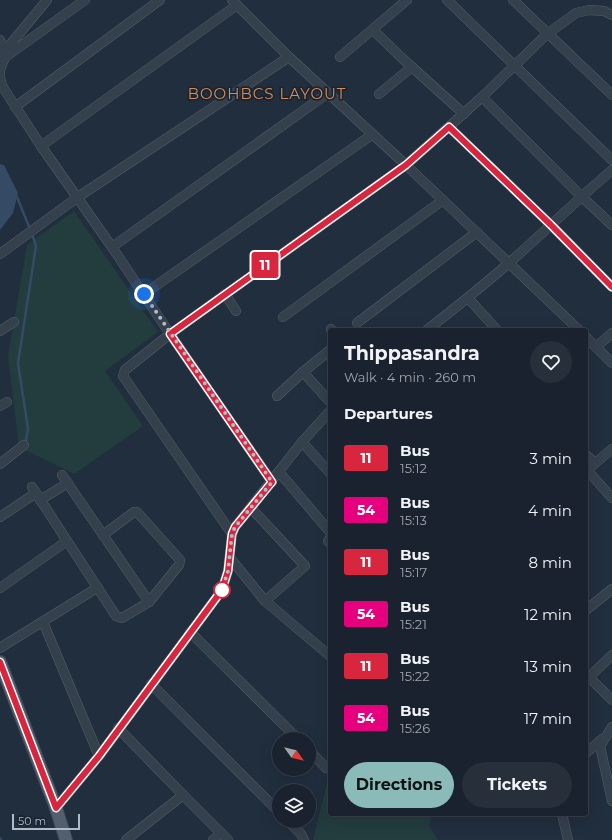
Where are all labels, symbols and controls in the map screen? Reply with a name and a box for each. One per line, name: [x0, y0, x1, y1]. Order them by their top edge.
district label: BOOHBCS LAYOUT: [188, 84, 346, 103]
line badge: 11: [247, 252, 283, 278]
text: 11: [260, 256, 270, 274]
your location: [134, 284, 154, 304]
button: heart: [530, 341, 572, 383]
text: Thippasandra: [344, 342, 480, 365]
text: Walk · 4 min · 260 m: [344, 369, 476, 385]
text: Departures: [344, 404, 433, 423]
text: Bus: [400, 441, 430, 460]
text: 11: [361, 449, 371, 467]
text: 3 min: [530, 449, 572, 468]
text: 15:12: [400, 460, 427, 476]
text: Bus: [400, 493, 430, 512]
text: 54: [357, 501, 375, 519]
text: 4 min: [528, 501, 572, 520]
text: 15:13: [400, 512, 427, 528]
text: Bus: [400, 545, 430, 564]
text: 11: [361, 553, 371, 571]
text: 8 min: [528, 553, 572, 572]
text: 15:17: [400, 564, 427, 580]
unlabelled marker: [213, 581, 231, 599]
text: Bus: [400, 597, 430, 616]
text: 54: [357, 605, 375, 623]
text: 12 min: [524, 605, 572, 624]
text: 15:21: [400, 616, 427, 632]
text: Bus: [400, 649, 430, 668]
text: 11: [361, 657, 371, 675]
text: 13 min: [524, 657, 572, 676]
text: 15:22: [400, 668, 430, 684]
text: Bus: [400, 701, 430, 720]
text: 54: [357, 709, 375, 727]
text: 17 min: [524, 709, 572, 728]
text: 15:26: [400, 720, 430, 736]
north arrow: [272, 732, 316, 776]
map controls: [272, 732, 316, 828]
button: Directions: [344, 762, 454, 808]
button: Tickets: [462, 762, 572, 808]
button: layers: [272, 784, 316, 828]
scale bar: [12, 812, 80, 831]
text: 50 m: [18, 814, 46, 828]

